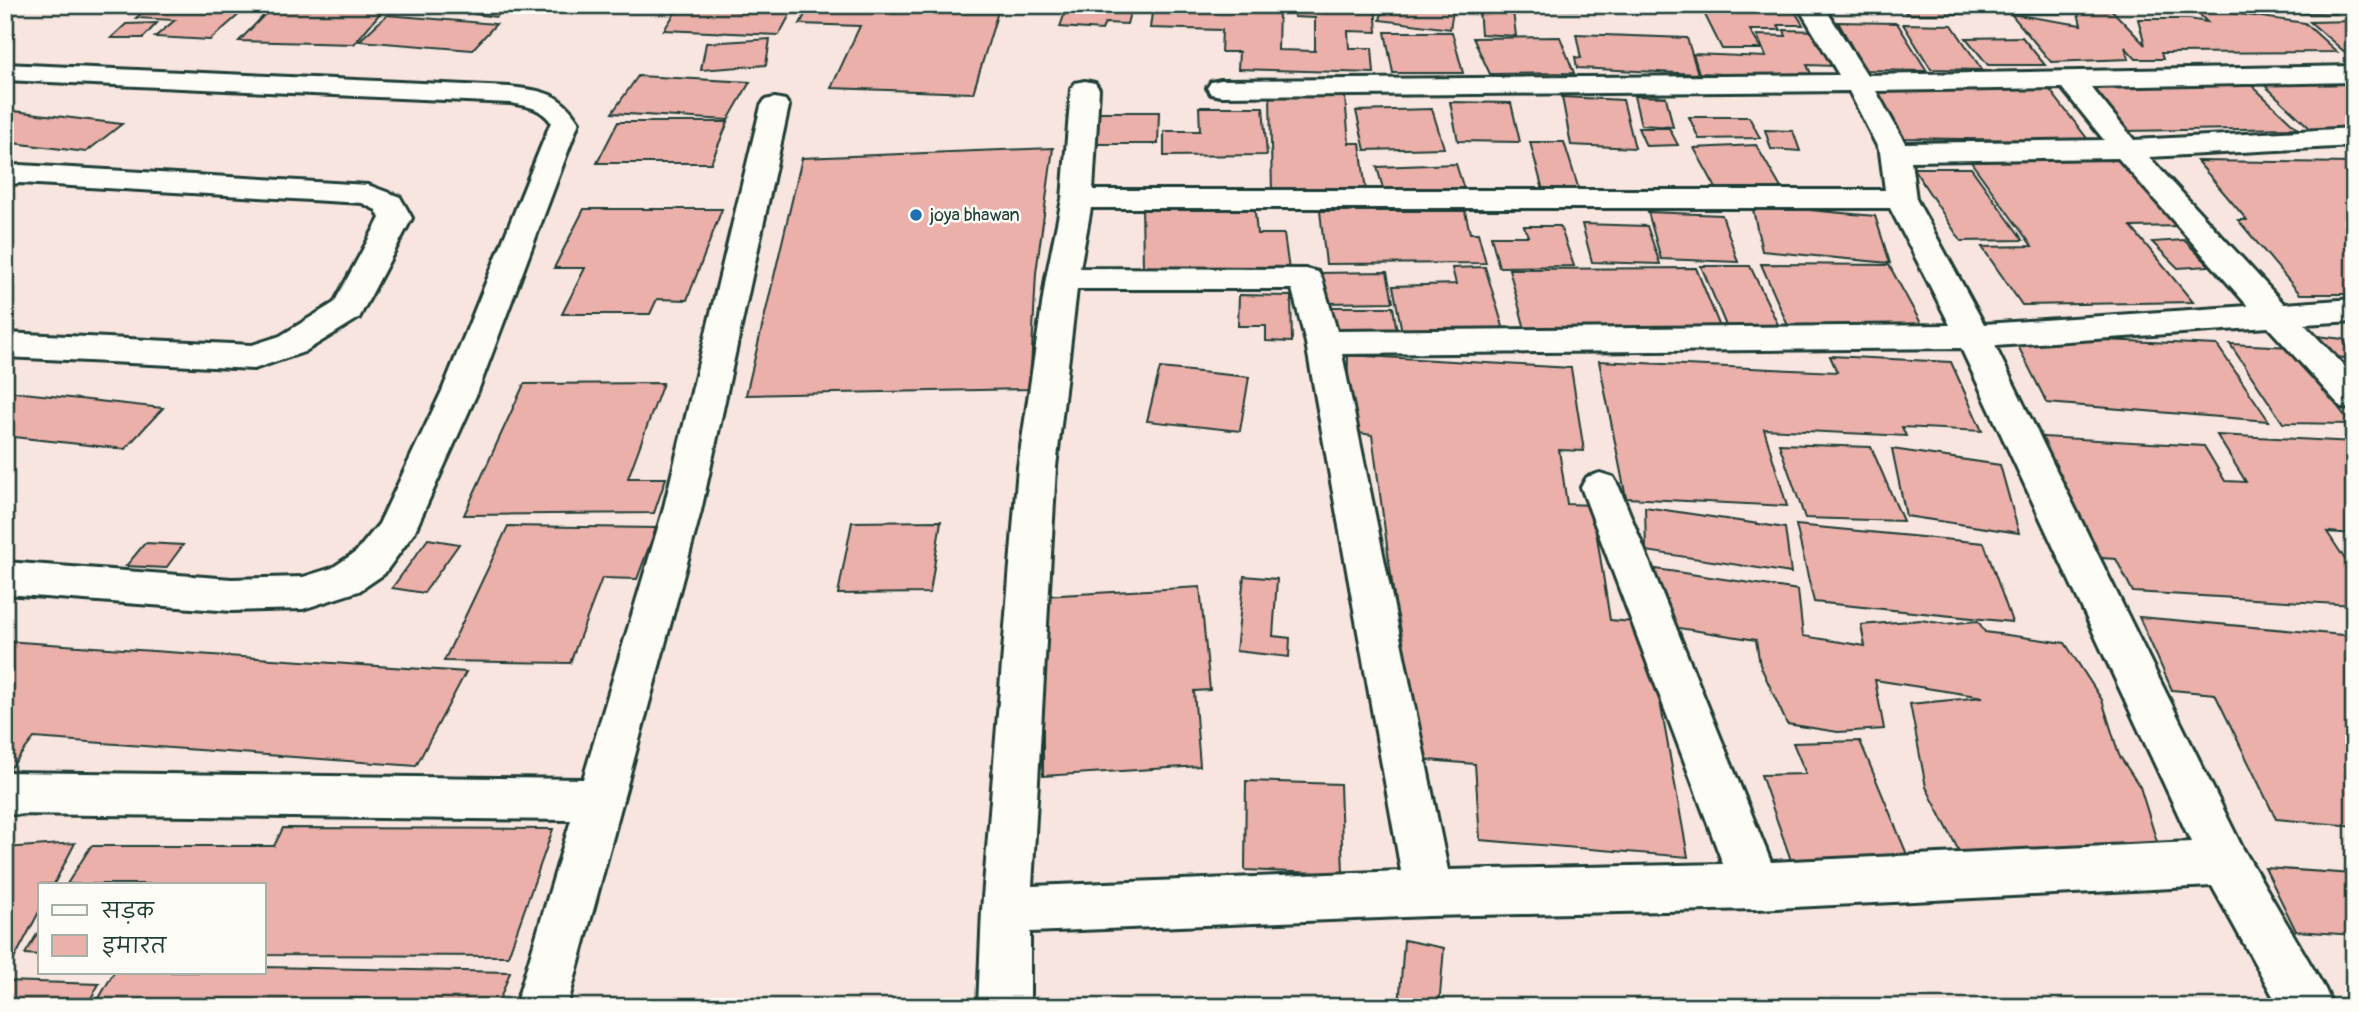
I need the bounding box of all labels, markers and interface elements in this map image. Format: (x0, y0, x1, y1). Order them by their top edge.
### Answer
place label: joya bhawan (929, 204, 1020, 227)
marker: joya bhawan (908, 207, 924, 223)
legend (38, 883, 266, 974)
text: सड़क (101, 898, 155, 925)
text: इमारत (102, 933, 168, 960)

